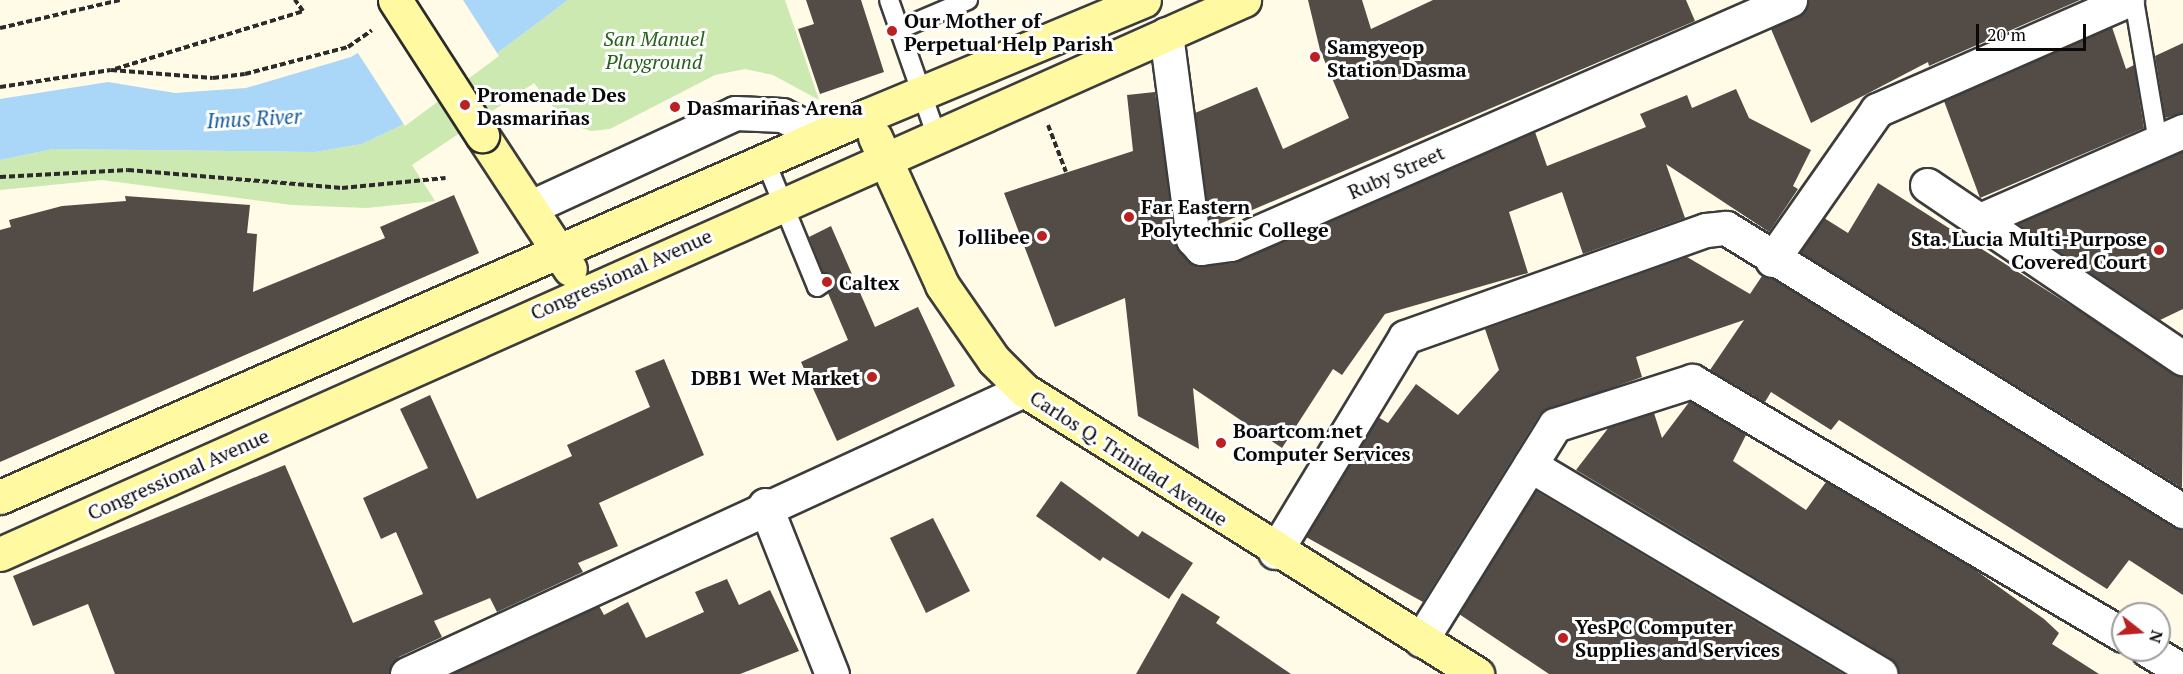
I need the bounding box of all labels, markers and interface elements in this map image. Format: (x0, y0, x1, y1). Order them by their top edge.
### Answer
place label: Our Mother of Perpetual Help Parish (904, 8, 1113, 55)
scale bar (1979, 12, 2088, 50)
text: 20 m (1987, 22, 2026, 46)
marker: Our Mother of Perpetual Help Parish (885, 24, 899, 38)
park label: San Manuel Playground (603, 27, 705, 74)
place label: Samgyeop Station Dasma (1327, 34, 1467, 81)
marker: Samgyeop Station Dasma (1308, 50, 1322, 64)
place label: Promenade Des Dasmariñas (477, 82, 626, 129)
place label: Dasmariñas Arena (687, 95, 863, 119)
marker: Promenade Des Dasmariñas (458, 98, 472, 112)
marker: Dasmariñas Arena (668, 100, 682, 114)
water label: Imus River (206, 103, 302, 133)
street label: Ruby Street (1344, 140, 1448, 204)
place label: Far Eastern Polytechnic College (1141, 194, 1329, 241)
marker: Far Eastern Polytechnic College (1122, 210, 1136, 224)
street label: Congressional Avenue (526, 223, 716, 325)
place label: Jollibee (958, 224, 1030, 248)
place label: Sta. Lucia Multi-Purpose Covered Court (1910, 226, 2147, 273)
marker: Jollibee (1035, 229, 1049, 243)
marker: Sta. Lucia Multi-Purpose Covered Court (2152, 243, 2166, 257)
place label: Caltex (839, 270, 899, 294)
marker: Caltex (820, 275, 834, 289)
place label: DBB1 Wet Market (691, 365, 860, 389)
marker: DBB1 Wet Market (865, 370, 879, 384)
street label: Carlos Q. Trinidad Avenue (1025, 385, 1233, 531)
place label: Boartcom.net Computer Services (1233, 419, 1411, 466)
street label: Congressional Avenue (83, 423, 273, 525)
marker: Boartcom.net Computer Services (1214, 436, 1228, 450)
north arrow (2111, 602, 2171, 662)
place label: YesPC Computer Supplies and Services (1575, 614, 1780, 661)
text: N (2144, 628, 2169, 646)
marker: YesPC Computer Supplies and Services (1556, 631, 1570, 645)

